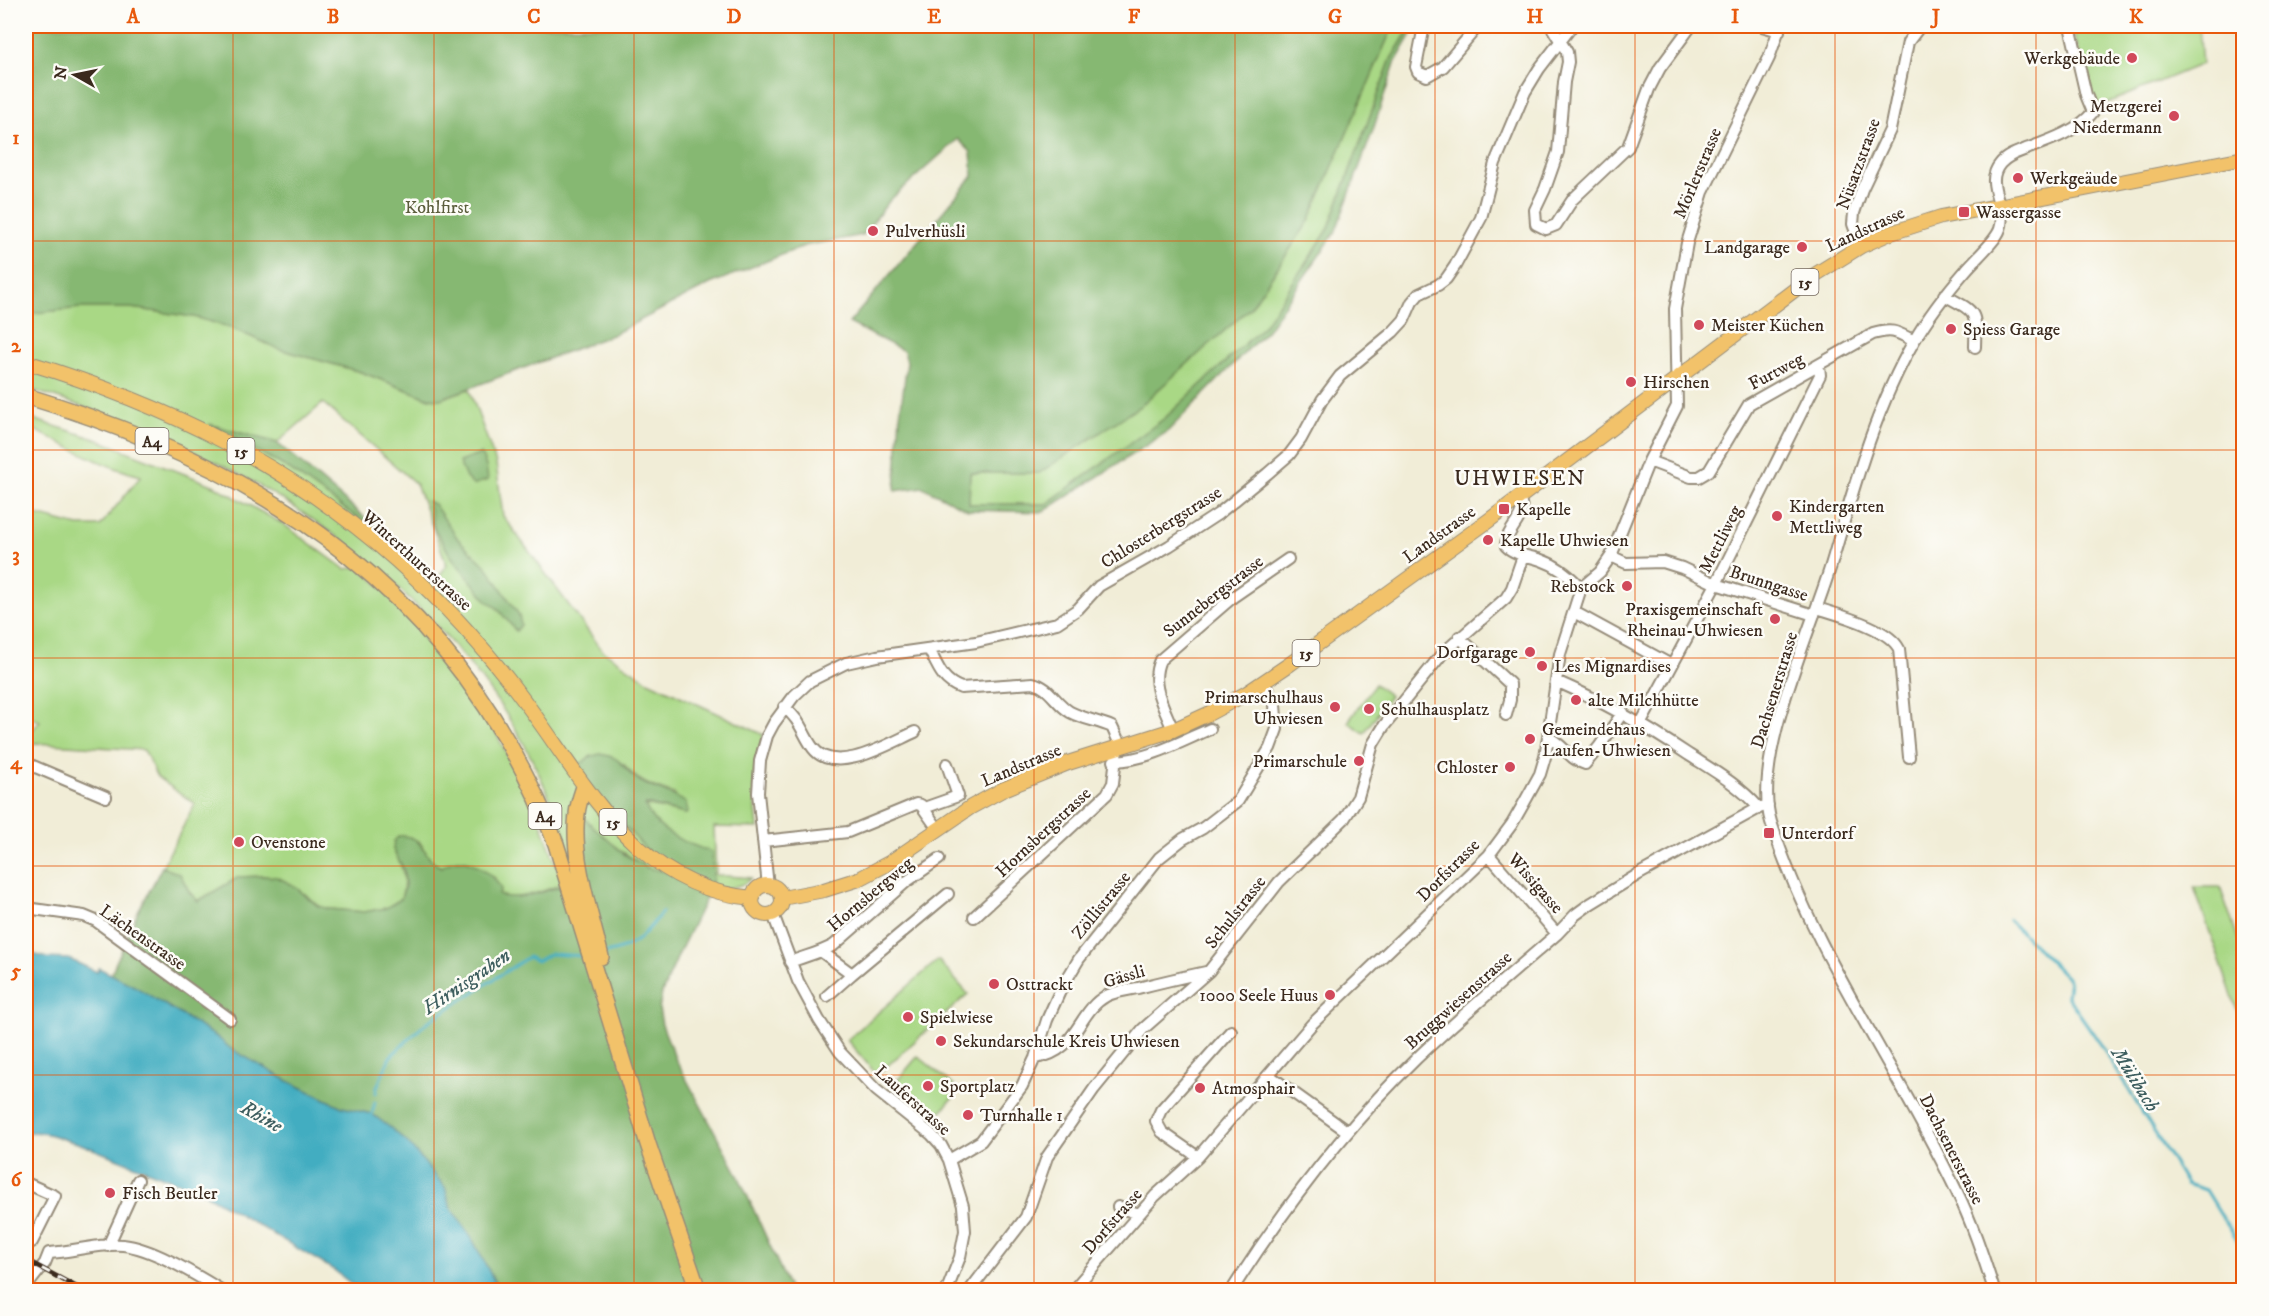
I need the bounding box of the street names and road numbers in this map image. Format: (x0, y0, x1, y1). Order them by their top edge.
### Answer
street label: Nüsatzstrasse (1832, 116, 1886, 213)
street label: Mörlerstrasse (1669, 125, 1727, 222)
street label: Landstrasse (1822, 202, 1908, 258)
road number: 15 (1792, 269, 1818, 295)
street label: Furtweg (1745, 348, 1808, 396)
road number: A4 (136, 428, 168, 454)
road number: 15 (228, 438, 254, 464)
street label: Chlosterbergstrasse (1097, 482, 1226, 574)
street label: Landstrasse (1399, 501, 1480, 569)
street label: Mettliweg (1695, 502, 1747, 577)
street label: Winterthurerstrasse (356, 505, 476, 616)
street label: Sunnebergstrasse (1159, 551, 1268, 643)
street label: Brunngasse (1727, 561, 1811, 607)
street label: Dachsenerstrasse (1747, 629, 1803, 751)
road number: 15 (1292, 640, 1320, 666)
street label: Landstrasse (978, 739, 1065, 793)
street label: Hornsbergstrasse (991, 783, 1096, 883)
road number: A4 (528, 803, 562, 829)
road number: 15 (600, 809, 626, 835)
street label: Dorfstrasse (1413, 835, 1485, 907)
street label: Wissigasse (1502, 848, 1568, 919)
street label: Hornsbergweg (823, 852, 918, 937)
street label: Zöllistrasse (1068, 867, 1136, 944)
street label: Schulstrasse (1201, 872, 1271, 953)
street label: Lächenstrasse (95, 900, 190, 976)
street label: Bruggwiesenstrasse (1401, 947, 1517, 1055)
street label: Gässli (1101, 960, 1148, 994)
street label: Lauferstrasse (870, 1061, 955, 1141)
street label: Dachsenerstrasse (1914, 1091, 1988, 1208)
street label: Dorfstrasse (1078, 1184, 1147, 1259)

